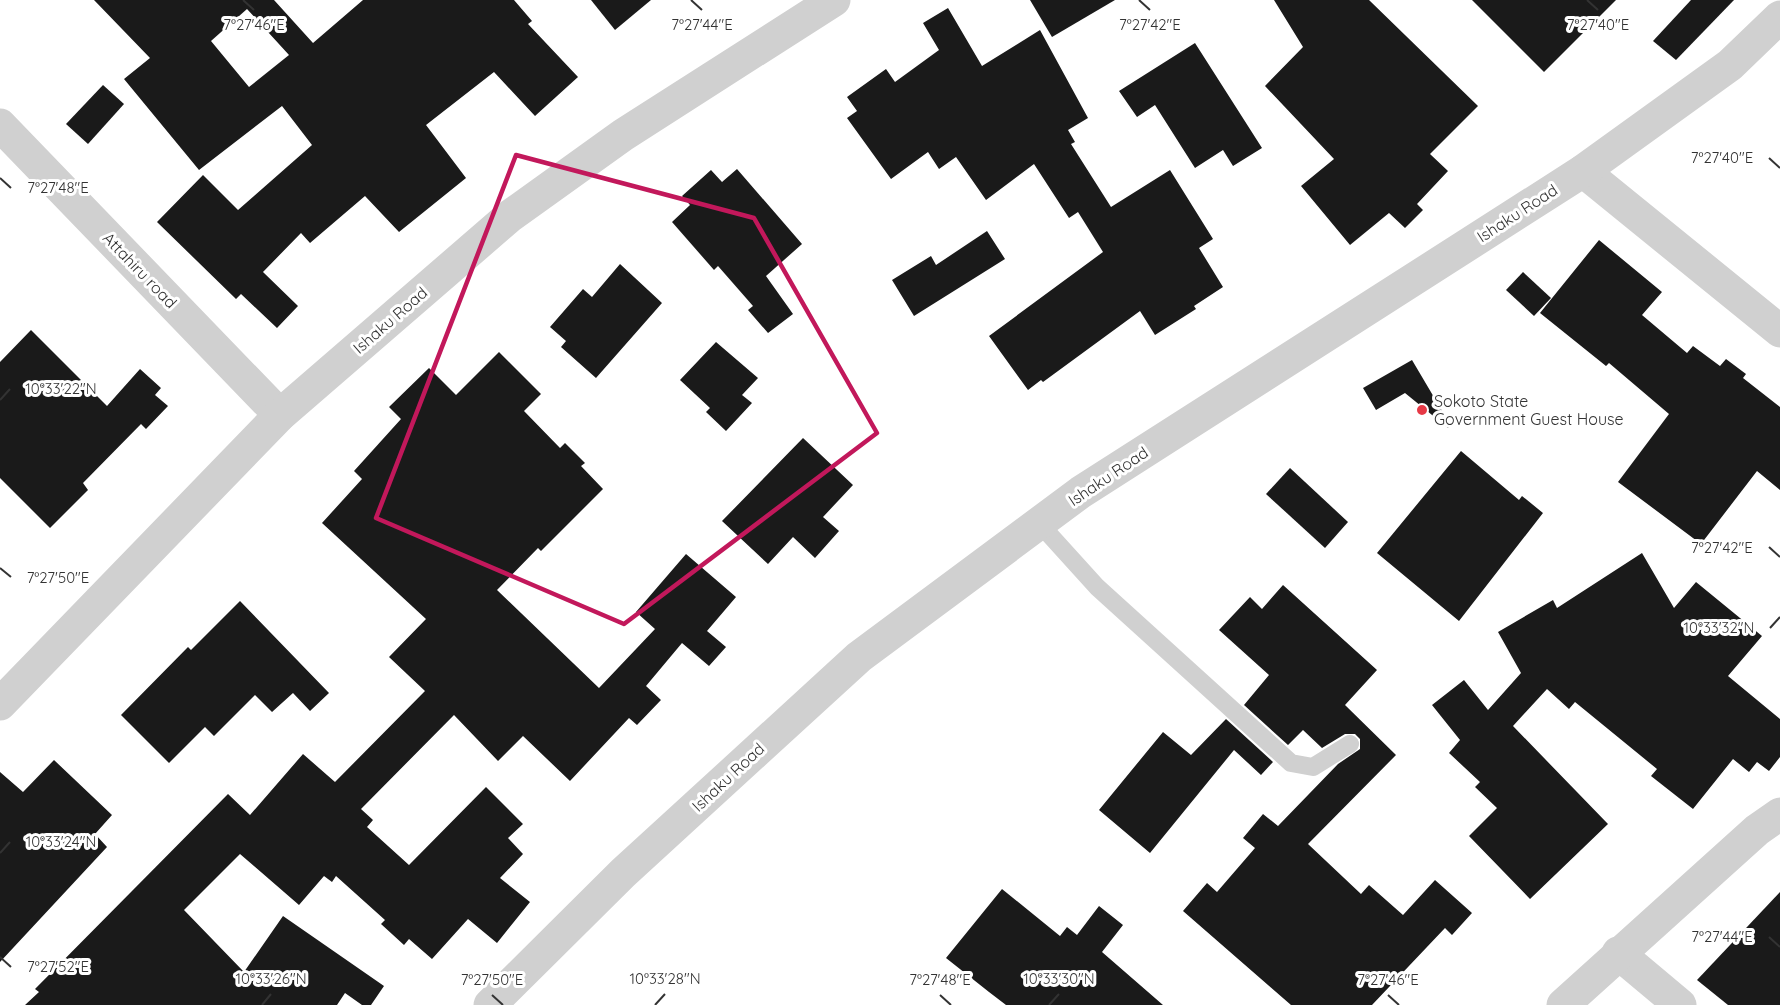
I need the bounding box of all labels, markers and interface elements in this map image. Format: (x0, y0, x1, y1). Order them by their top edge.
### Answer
text: 7°27'46"E (223, 15, 285, 34)
text: 7°27'44"E (671, 15, 733, 34)
text: 7°27'42"E (1119, 15, 1181, 34)
text: 7°27'40"E (1567, 15, 1629, 34)
text: 7°27'40"E (1691, 148, 1753, 167)
text: 7°27'48"E (27, 178, 89, 197)
street label: Ishaku Road (1473, 180, 1561, 246)
street label: Attahiru road (99, 228, 181, 312)
street label: Ishaku Road (349, 282, 431, 358)
text: 10°33'22"N (25, 379, 97, 398)
place label: Sokoto State Government Guest House (1434, 391, 1624, 429)
marker: Sokoto State Government Guest House (1415, 403, 1429, 417)
street label: Ishaku Road (1064, 442, 1152, 510)
text: 7°27'42"E (1691, 538, 1753, 557)
text: 7°27'50"E (27, 568, 89, 587)
text: 10°33'32"N (1684, 618, 1754, 637)
street label: Ishaku Road (688, 738, 768, 816)
text: 10°33'24"N (26, 832, 96, 851)
text: 7°27'44"E (1691, 927, 1753, 946)
text: 7°27'52"E (27, 957, 89, 976)
text: 10°33'26"N (235, 969, 307, 988)
text: 10°33'28"N (629, 969, 701, 988)
text: 10°33'30"N (1023, 969, 1095, 988)
text: 7°27'50"E (461, 970, 523, 989)
text: 7°27'48"E (909, 970, 971, 989)
text: 7°27'46"E (1357, 970, 1419, 989)

